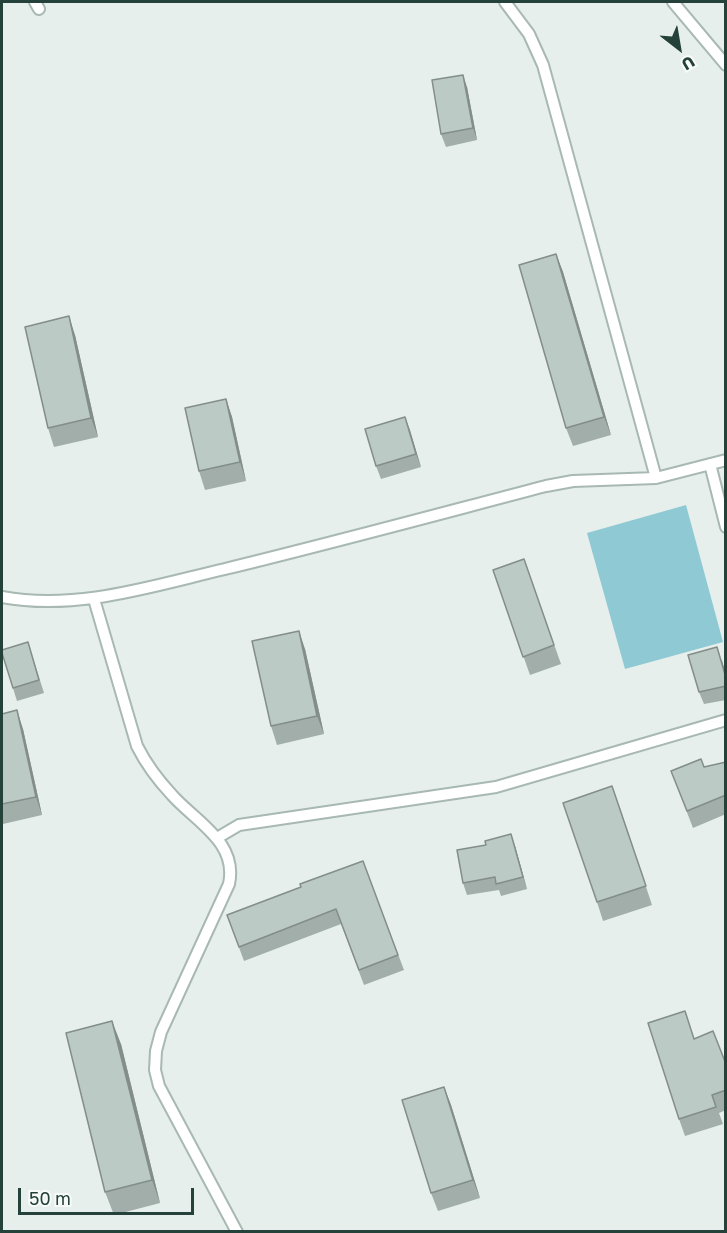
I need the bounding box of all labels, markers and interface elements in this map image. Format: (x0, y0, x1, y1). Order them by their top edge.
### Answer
north arrow (649, 18, 709, 78)
text: U (678, 52, 698, 75)
scale bar (21, 1176, 196, 1214)
text: 50 m (29, 1187, 71, 1209)

